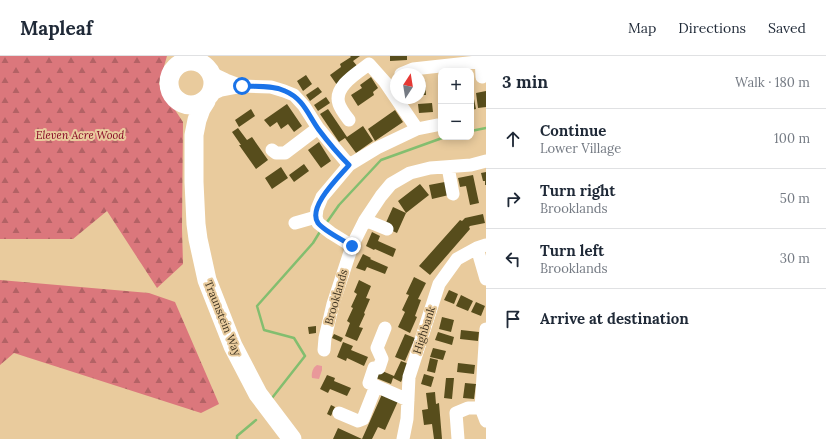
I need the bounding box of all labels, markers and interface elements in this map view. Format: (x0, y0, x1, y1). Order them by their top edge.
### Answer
text: Mapleaf (20, 16, 93, 40)
text: Map (628, 19, 656, 37)
text: Directions (678, 19, 746, 37)
text: Saved (768, 19, 806, 37)
north arrow (390, 68, 426, 104)
map controls (438, 68, 474, 140)
button: + (438, 68, 474, 104)
text: 3 min (502, 71, 548, 93)
text: Walk · 180 m (735, 74, 810, 91)
route start (233, 77, 251, 95)
button: − (438, 104, 474, 140)
text: Continue (540, 121, 606, 140)
park label: Eleven Acre Wood (36, 128, 125, 142)
icon: ahead (502, 128, 524, 150)
text: 100 m (774, 130, 810, 147)
text: Lower Village (540, 140, 621, 157)
text: Turn right (540, 181, 616, 200)
icon: right (502, 188, 524, 210)
text: 50 m (780, 190, 810, 207)
text: Brooklands (540, 200, 608, 217)
route end (343, 237, 361, 255)
text: Turn left (540, 241, 604, 260)
icon: left (502, 248, 524, 270)
text: 30 m (780, 250, 810, 267)
text: Brooklands (540, 260, 608, 277)
street label: Brooklands (321, 268, 351, 326)
street label: Traunstein Way (201, 278, 245, 358)
street label: Highbank (410, 304, 438, 356)
icon: arrive (502, 308, 524, 330)
text: Arrive at destination (540, 309, 689, 328)

